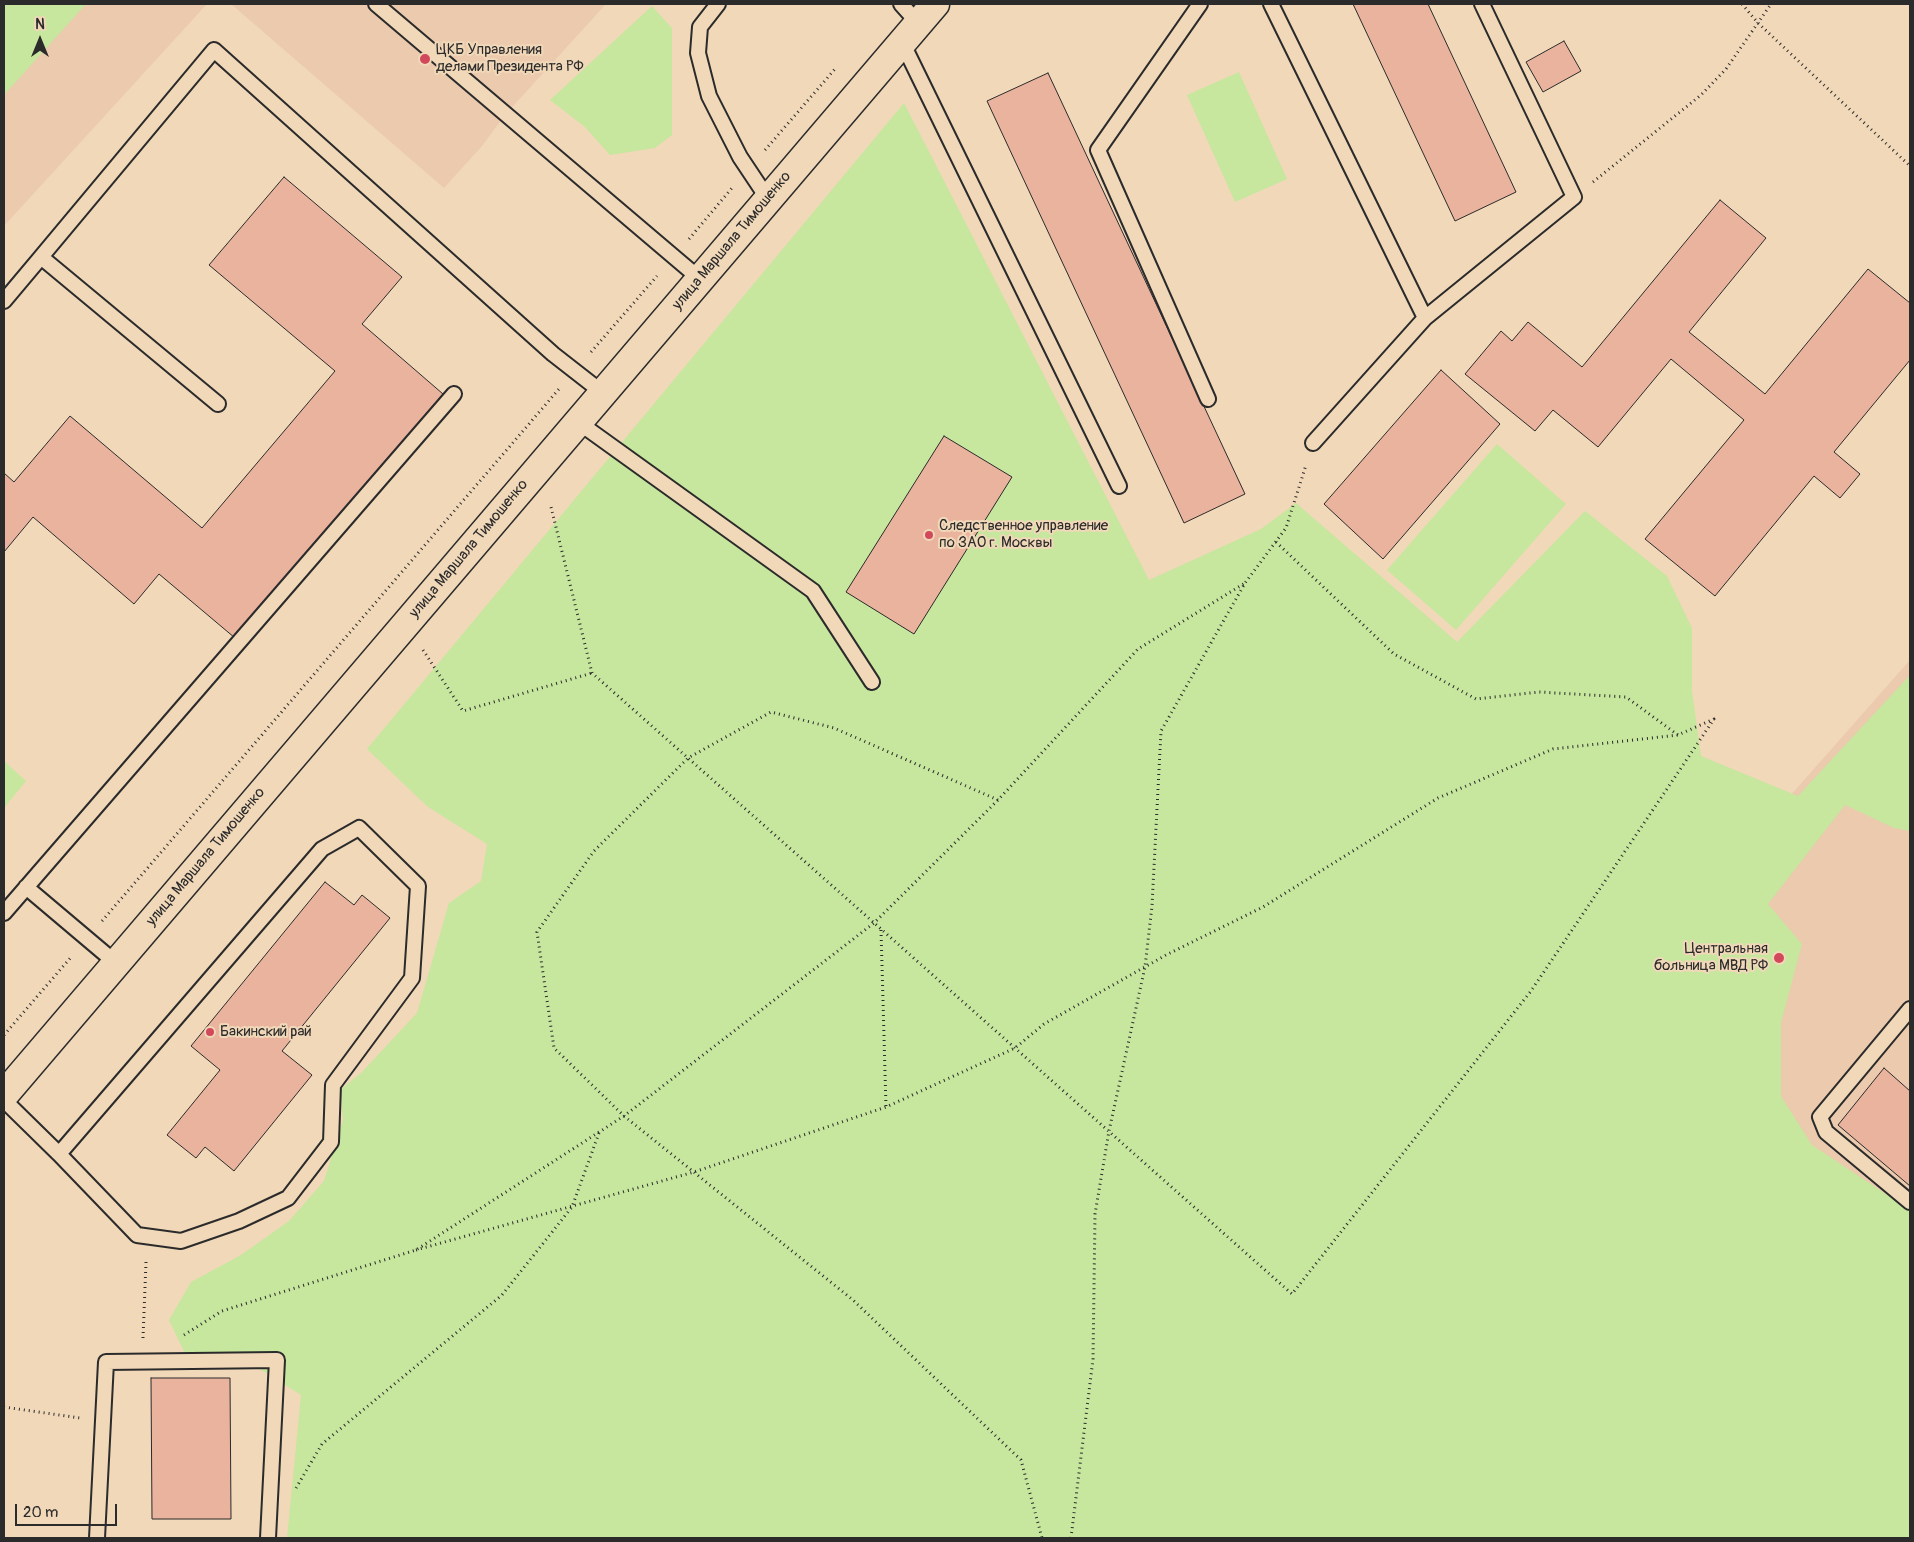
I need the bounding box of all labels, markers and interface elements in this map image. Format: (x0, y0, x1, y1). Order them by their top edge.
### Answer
north arrow (15, 15, 65, 65)
text: N (35, 16, 45, 33)
place label: ЦКБ Управления делами Президента РФ (436, 41, 584, 76)
marker: ЦКБ Управления делами Президента РФ (418, 52, 432, 66)
street label: улица Маршала Тимошенко (669, 168, 795, 314)
street label: улица Маршала Тимошенко (406, 476, 532, 622)
place label: Следственное управление по ЗАО г. Москвы (939, 517, 1108, 552)
marker: Следственное управление по ЗАО г. Москвы (923, 529, 935, 541)
street label: улица Маршала Тимошенко (143, 784, 269, 930)
place label: Центральная больница МВД РФ (1654, 940, 1768, 975)
marker: Центральная больница МВД РФ (1772, 951, 1786, 965)
place label: Бакинский рай (220, 1023, 312, 1041)
marker: Бакинский рай (204, 1026, 216, 1038)
scale bar (18, 1494, 120, 1526)
text: 20 m (23, 1503, 58, 1522)

